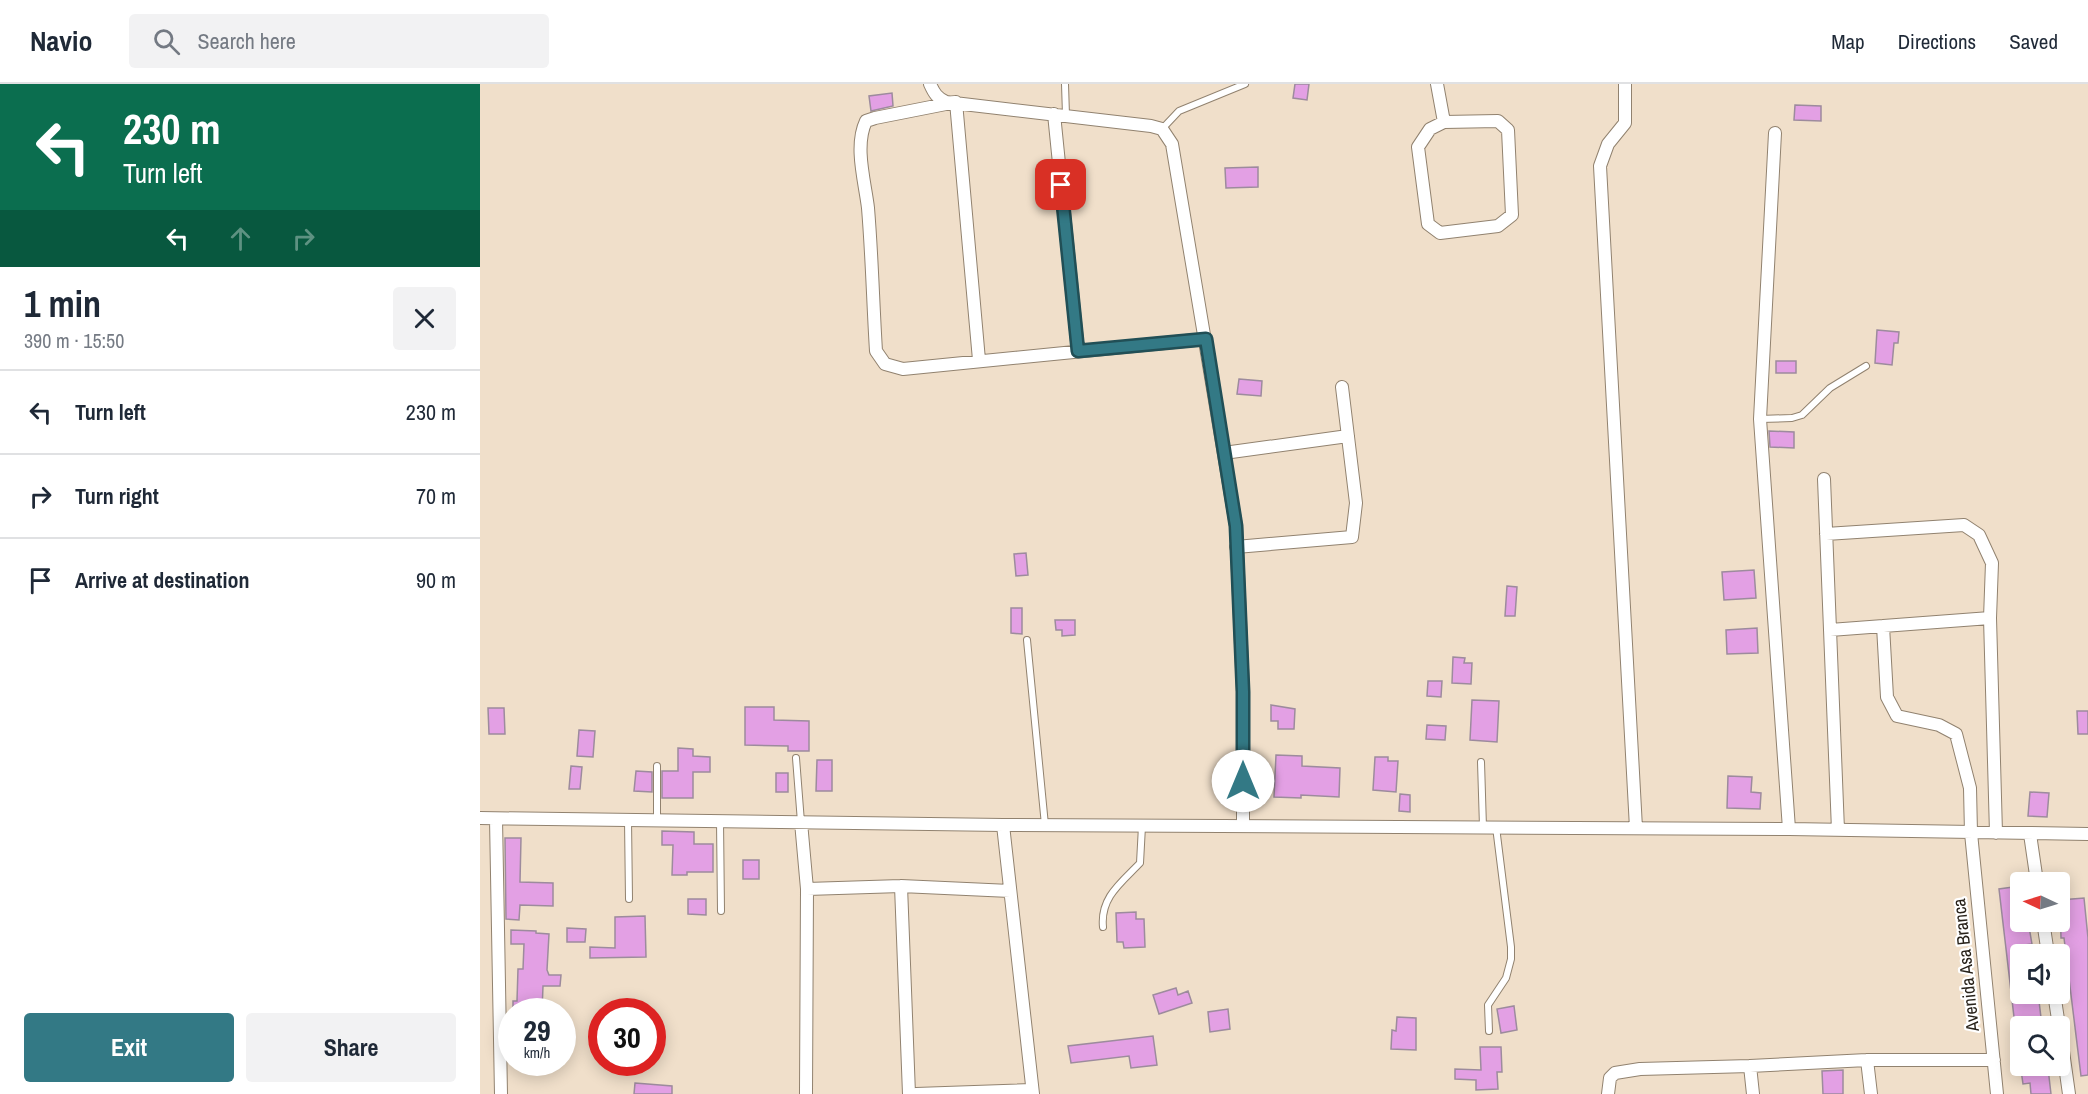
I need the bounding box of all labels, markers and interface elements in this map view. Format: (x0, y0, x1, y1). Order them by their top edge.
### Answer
search box (129, 14, 549, 68)
text: Navio (30, 22, 93, 60)
icon: search (150, 25, 183, 58)
text: Search here (198, 26, 296, 56)
text: Map (1831, 27, 1865, 56)
text: Directions (1898, 27, 1976, 56)
text: Saved (2009, 27, 2058, 56)
text: 230 m (123, 101, 221, 157)
icon: left (24, 108, 102, 186)
text: Turn left (123, 155, 202, 191)
pin (1035, 159, 1086, 210)
icon: arrive (1044, 168, 1077, 201)
icon: left (161, 222, 194, 255)
icon: ahead (224, 222, 257, 255)
icon: right (287, 222, 320, 255)
text: 1 min (24, 280, 101, 328)
button: close (393, 287, 456, 350)
text: 390 m · 15:50 (24, 327, 124, 354)
icon: left (24, 396, 57, 429)
text: Turn left (75, 397, 146, 427)
text: 230 m (406, 397, 456, 427)
icon: right (24, 480, 57, 513)
text: Turn right (75, 481, 159, 511)
text: 70 m (416, 481, 456, 511)
icon: arrive (24, 564, 57, 597)
text: Arrive at destination (75, 565, 249, 595)
text: 90 m (416, 565, 456, 595)
position arrow (1211, 749, 1275, 813)
north arrow (2010, 872, 2070, 932)
map controls (2010, 872, 2070, 1076)
street label: Avenida Asa Branca (1946, 897, 1985, 1034)
button: sound (2010, 944, 2070, 1004)
speed limit sign: 30 (588, 998, 666, 1076)
text: 29 (523, 1010, 551, 1050)
button: Exit (24, 1013, 234, 1082)
button: Share (246, 1013, 456, 1082)
button: search (2010, 1016, 2070, 1076)
text: km/h (524, 1042, 550, 1063)

